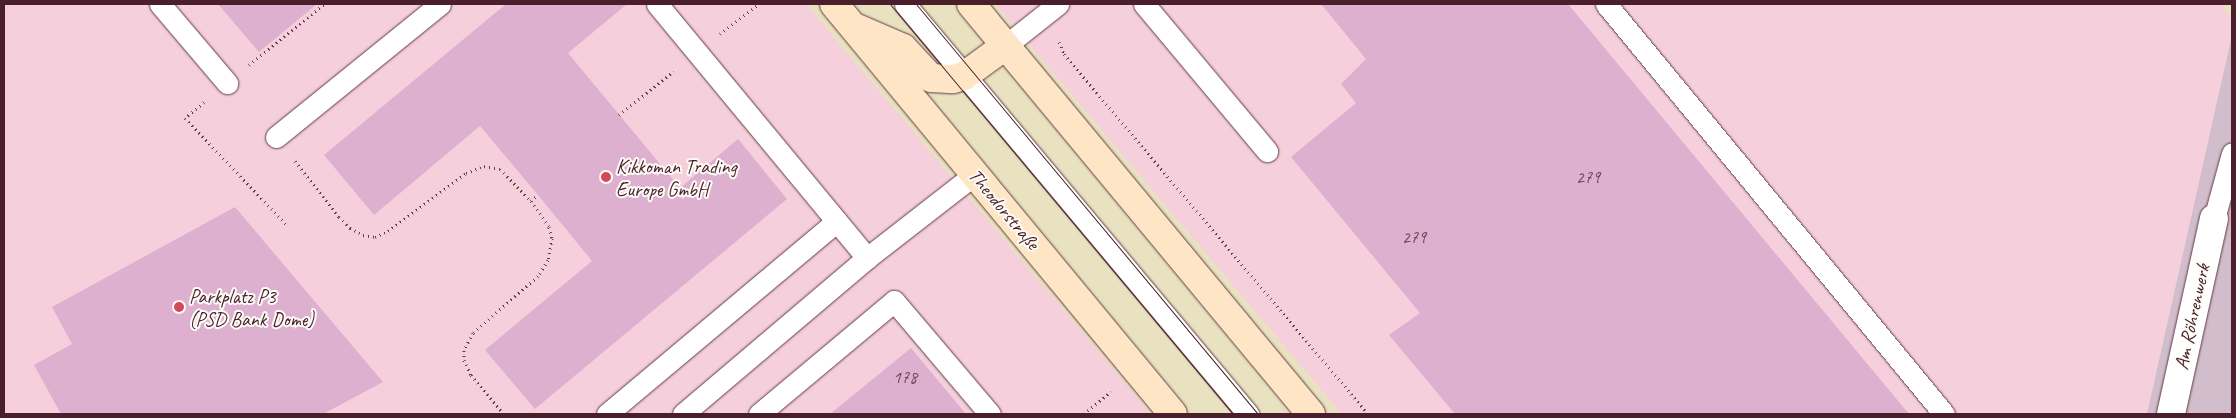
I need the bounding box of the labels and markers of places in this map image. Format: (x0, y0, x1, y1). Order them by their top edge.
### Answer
place label: Kikkoman Trading Europe GmbH (616, 154, 736, 201)
marker: Kikkoman Trading Europe GmbH (600, 171, 612, 183)
place label: Parkplatz P3 (PSD Bank Dome) (189, 284, 314, 331)
marker: Parkplatz P3 (PSD Bank Dome) (173, 301, 185, 313)

